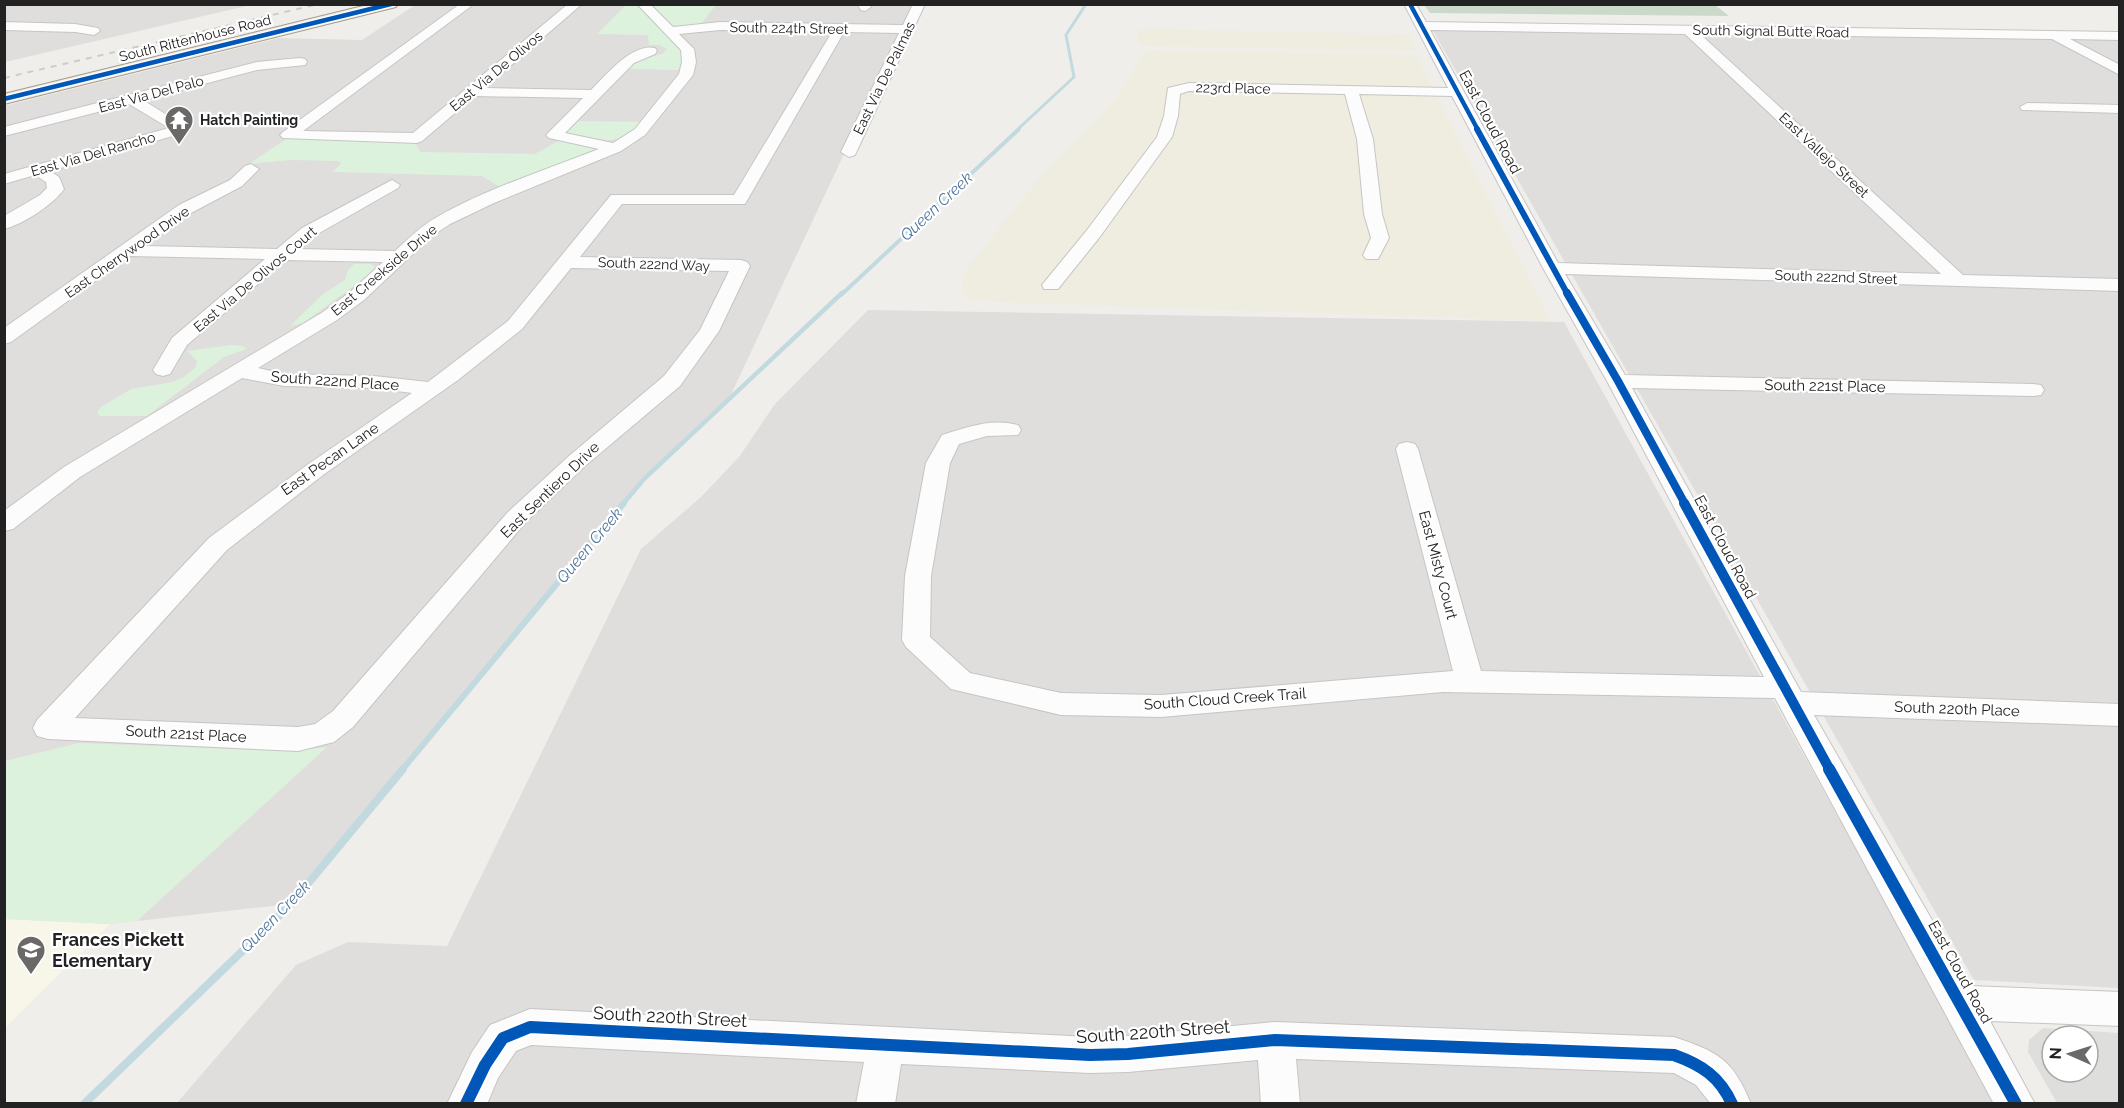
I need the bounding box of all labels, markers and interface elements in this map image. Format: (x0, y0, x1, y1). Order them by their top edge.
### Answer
street label: South Rittenhouse Road (117, 11, 273, 65)
street label: South 224th Street (729, 19, 849, 37)
street label: East Via De Palmas (850, 19, 918, 137)
street label: South Signal Butte Road (1692, 22, 1850, 40)
street label: East Via De Olivos (446, 27, 546, 114)
street label: East Cloud Road (1455, 67, 1525, 177)
street label: East Via Del Palo (97, 72, 205, 116)
street label: 223rd Place (1195, 79, 1271, 97)
temple icon: Hatch Painting (163, 104, 195, 146)
street label: East Vallejo Street (1776, 109, 1872, 201)
place label: Hatch Painting (200, 112, 298, 128)
street label: East Via Del Rancho (29, 129, 157, 179)
water label: Queen Creek (896, 168, 977, 245)
street label: East Cherrywood Drive (62, 203, 192, 301)
street label: East Creekside Drive (328, 221, 440, 319)
street label: East Via De Olivos Court (190, 223, 320, 335)
street label: South 222nd Way (598, 254, 711, 274)
street label: South 222nd Street (1774, 267, 1898, 287)
street label: South 222nd Place (270, 368, 400, 394)
street label: South 221st Place (1764, 376, 1886, 396)
street label: East Pecan Lane (278, 419, 382, 499)
street label: East Sentiero Drive (497, 438, 603, 542)
street label: East Cloud Road (1690, 492, 1760, 602)
water label: Queen Creek (552, 504, 627, 587)
street label: East Misty Court (1415, 509, 1461, 621)
street label: South Cloud Creek Trail (1143, 684, 1308, 714)
street label: South 220th Place (1894, 698, 2020, 720)
street label: South 221st Place (125, 722, 247, 746)
water label: Queen Creek (237, 876, 314, 956)
street label: East Cloud Road (1924, 917, 1996, 1027)
place label: Frances Pickett Elementary (52, 929, 184, 971)
school or university icon: Frances Pickett Elementary (15, 934, 47, 976)
street label: South 220th Street (592, 1002, 748, 1031)
street label: South 220th Street (1075, 1016, 1231, 1047)
north arrow (2040, 1024, 2100, 1084)
text: N (2046, 1047, 2065, 1060)

